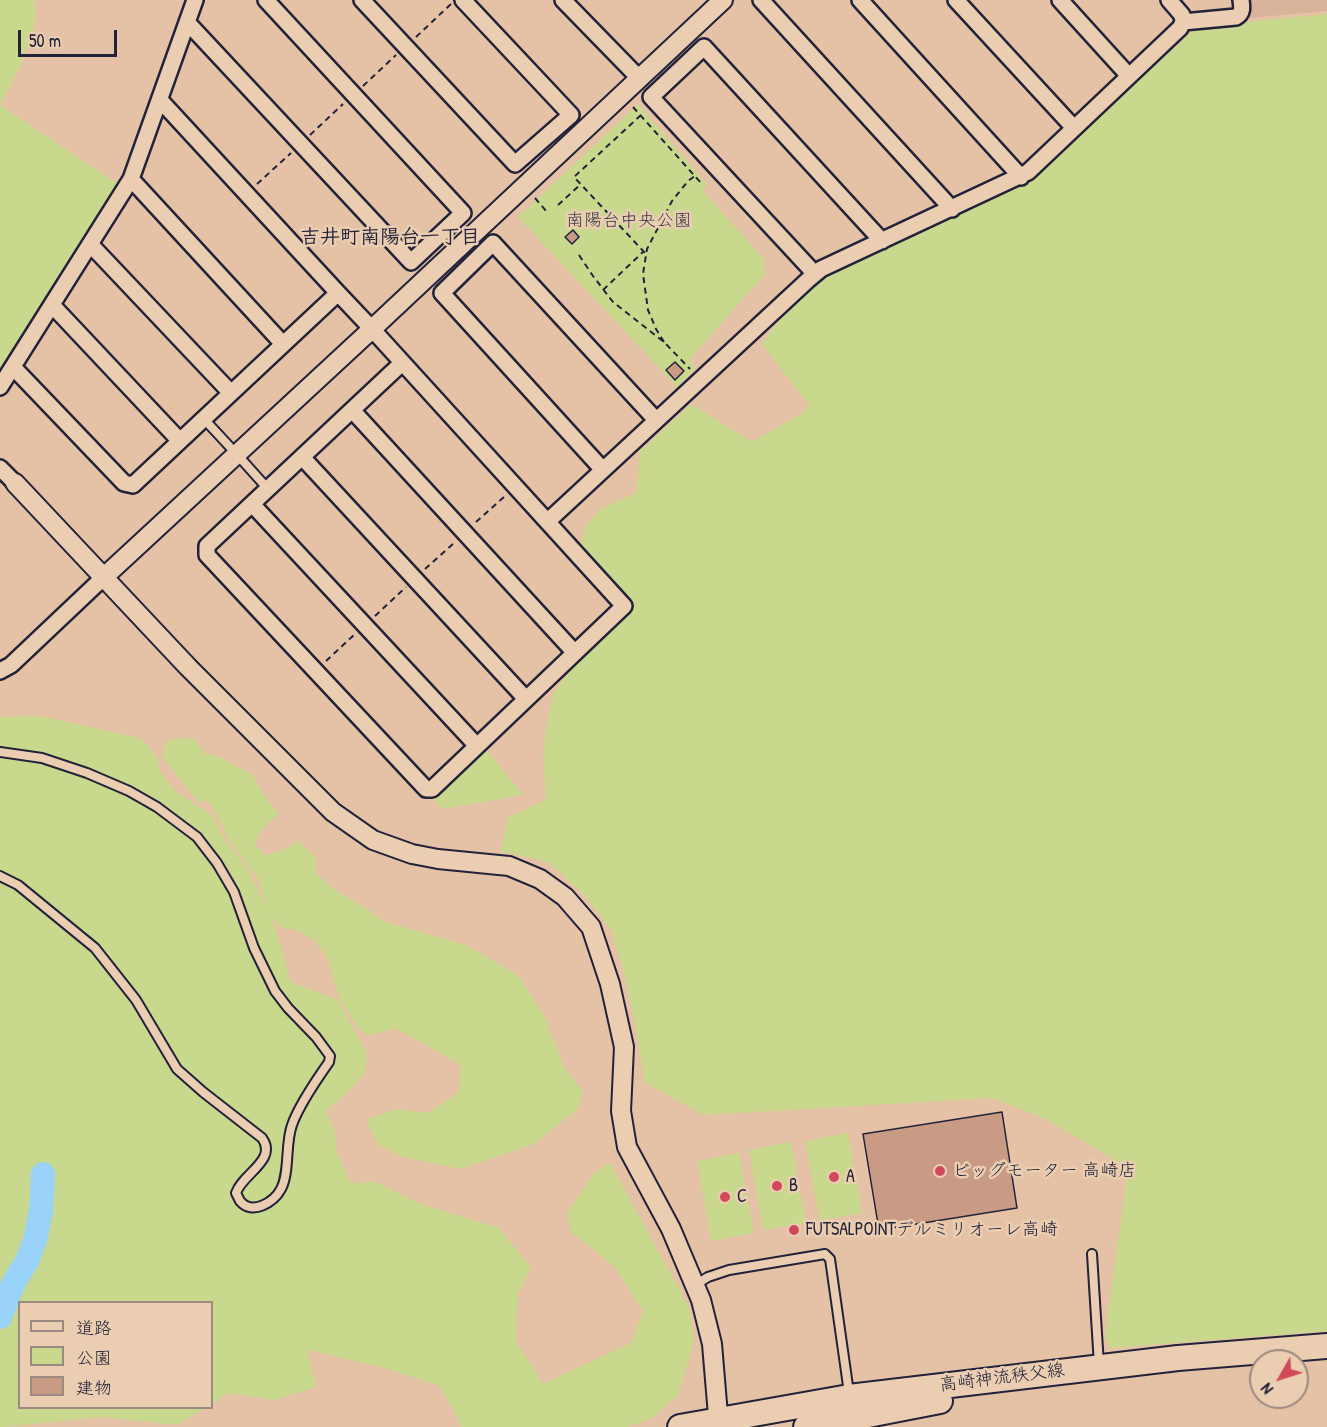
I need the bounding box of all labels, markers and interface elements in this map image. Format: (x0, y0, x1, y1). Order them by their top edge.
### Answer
scale bar (21, 18, 120, 56)
text: 50 m (29, 28, 61, 53)
park label: 南陽台中央公園 (566, 210, 692, 232)
district label: 吉井町南陽台一丁目 (300, 226, 480, 250)
place label: ビッグモーター 高崎店 (952, 1160, 1136, 1182)
marker: ビッグモーター 高崎店 (933, 1164, 947, 1178)
place label: A (846, 1166, 855, 1188)
marker: A (827, 1170, 841, 1184)
place label: B (789, 1175, 798, 1197)
marker: B (770, 1179, 784, 1193)
place label: C (737, 1186, 747, 1208)
marker: C (718, 1190, 732, 1204)
place label: FUTSALPOINTデルミリオーレ高崎 (806, 1219, 1058, 1241)
marker: FUTSALPOINTデルミリオーレ高崎 (787, 1223, 801, 1237)
legend (18, 1301, 213, 1409)
text: 道路 (76, 1315, 112, 1340)
text: 公園 (76, 1345, 112, 1370)
north arrow (1249, 1349, 1309, 1409)
street label: 高崎神流秩父線 (938, 1360, 1066, 1396)
text: 建物 (76, 1375, 112, 1400)
text: N (1255, 1379, 1278, 1399)

